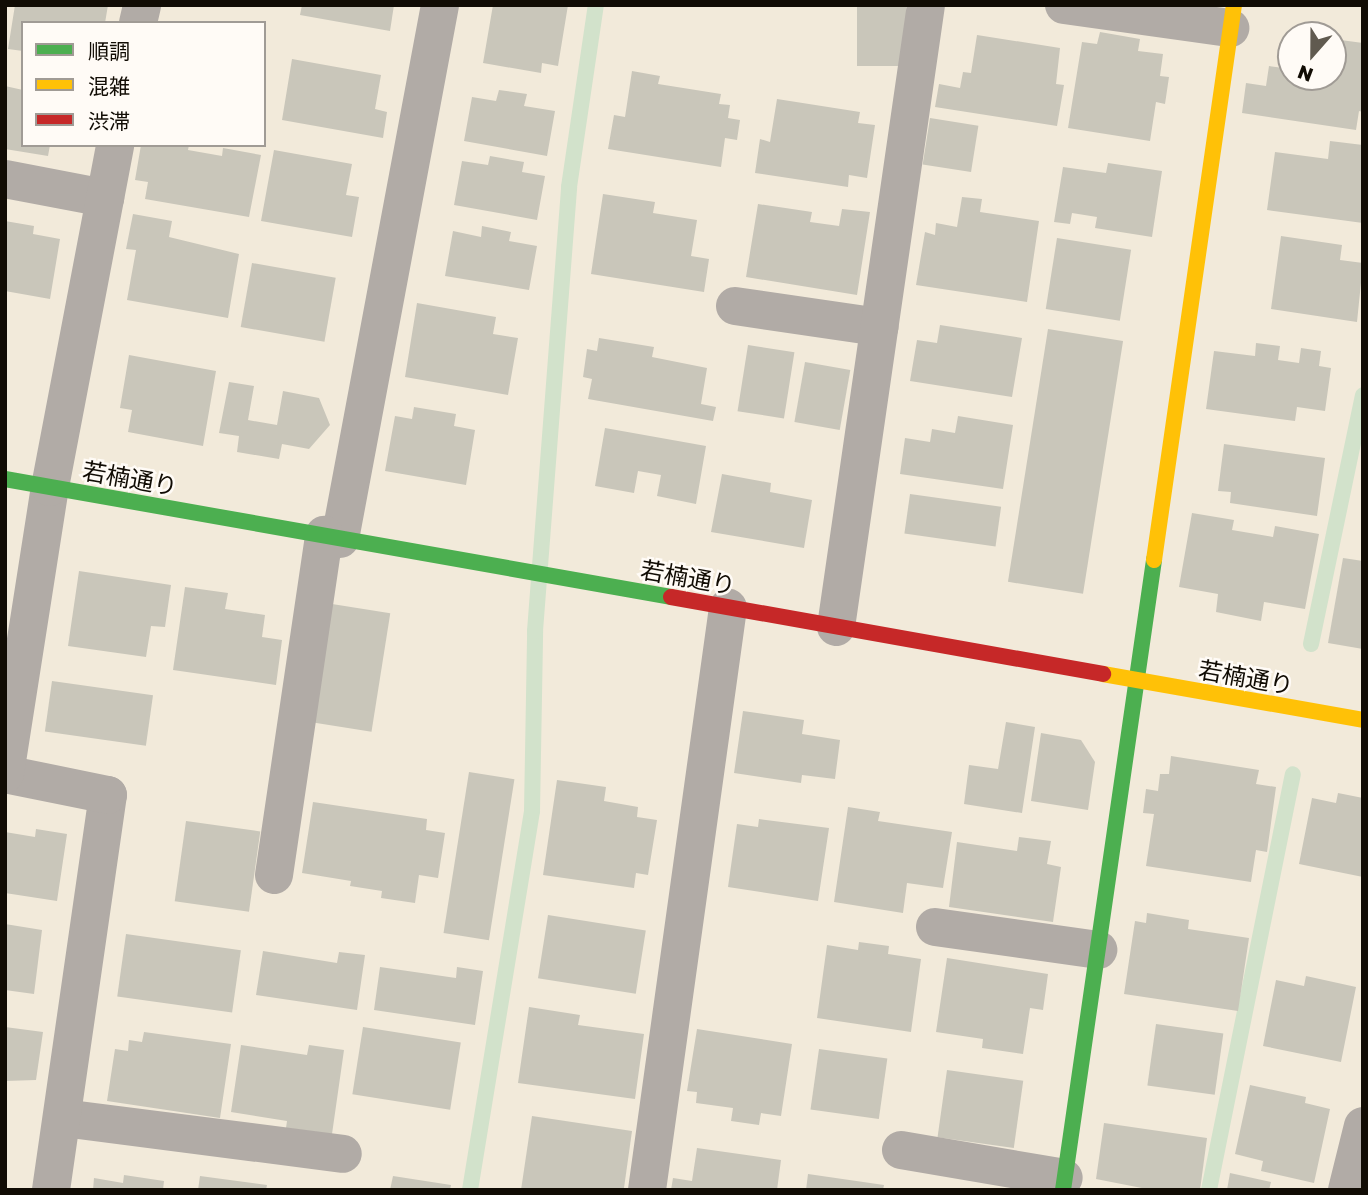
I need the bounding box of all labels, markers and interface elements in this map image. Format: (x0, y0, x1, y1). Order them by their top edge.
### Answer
legend (21, 21, 266, 147)
north arrow (1277, 21, 1347, 91)
text: 順調 (88, 38, 130, 64)
text: N (1294, 61, 1316, 88)
text: 混雑 (88, 73, 130, 99)
text: 渋滞 (88, 108, 130, 134)
street label: 若楠通り (80, 455, 180, 501)
street label: 若楠通り (638, 554, 738, 600)
street label: 若楠通り (1196, 654, 1296, 700)

